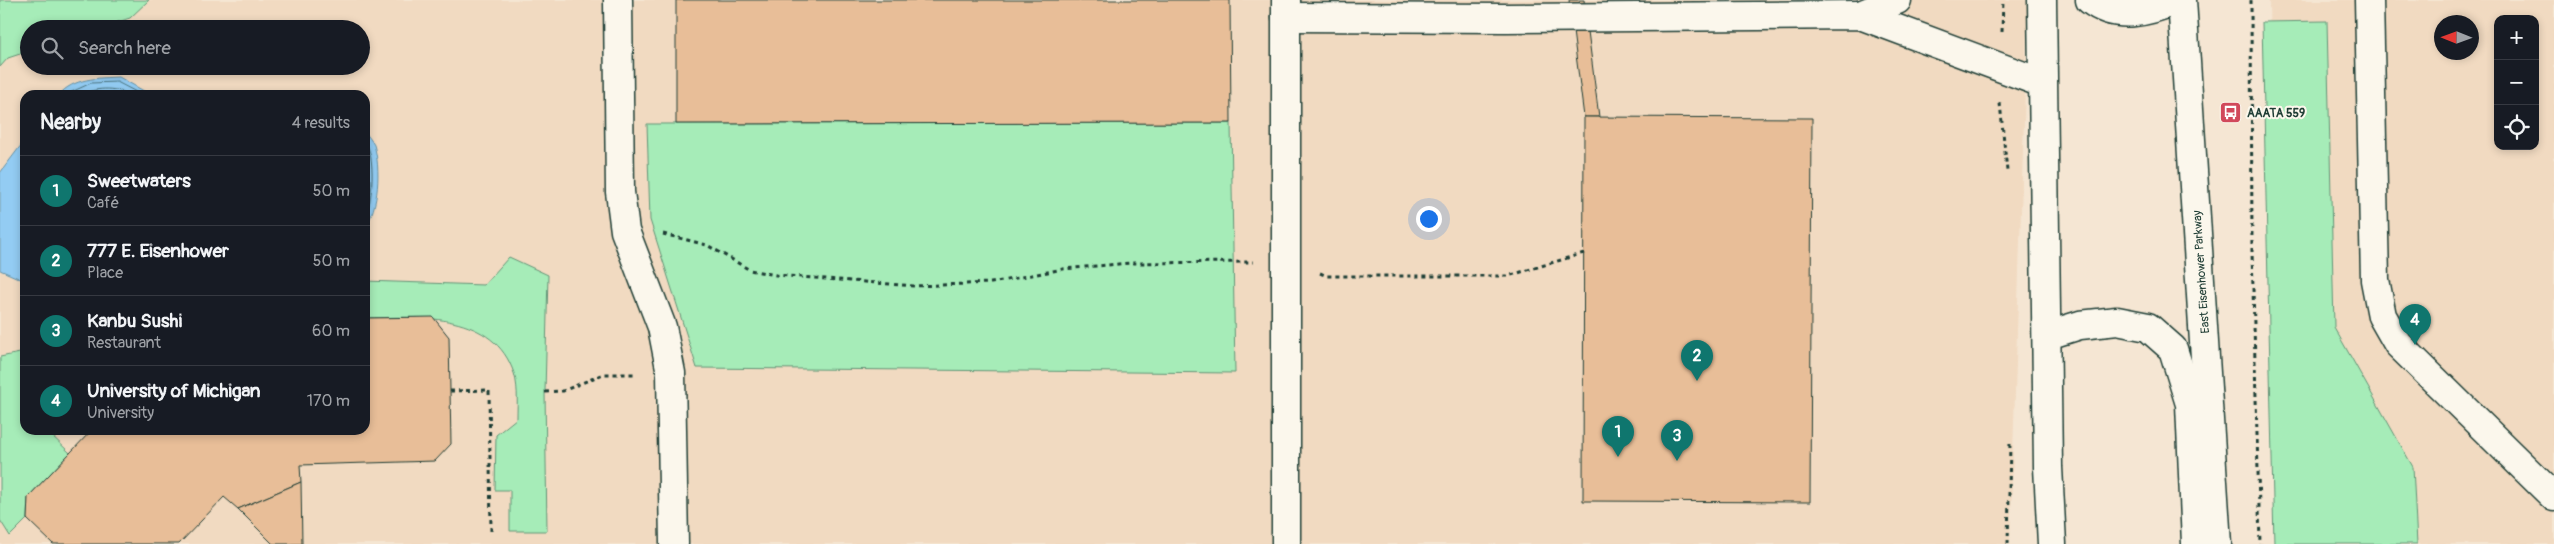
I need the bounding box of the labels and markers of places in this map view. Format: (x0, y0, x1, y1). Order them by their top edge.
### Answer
bus stop icon: AAATA 559 (2219, 101, 2243, 125)
place label: AAATA 559 (2247, 106, 2305, 121)
pin: 4 (2399, 304, 2431, 345)
pin: 2 (1681, 340, 1713, 381)
pin: 1 (1602, 416, 1634, 457)
pin: 3 (1661, 420, 1693, 461)

